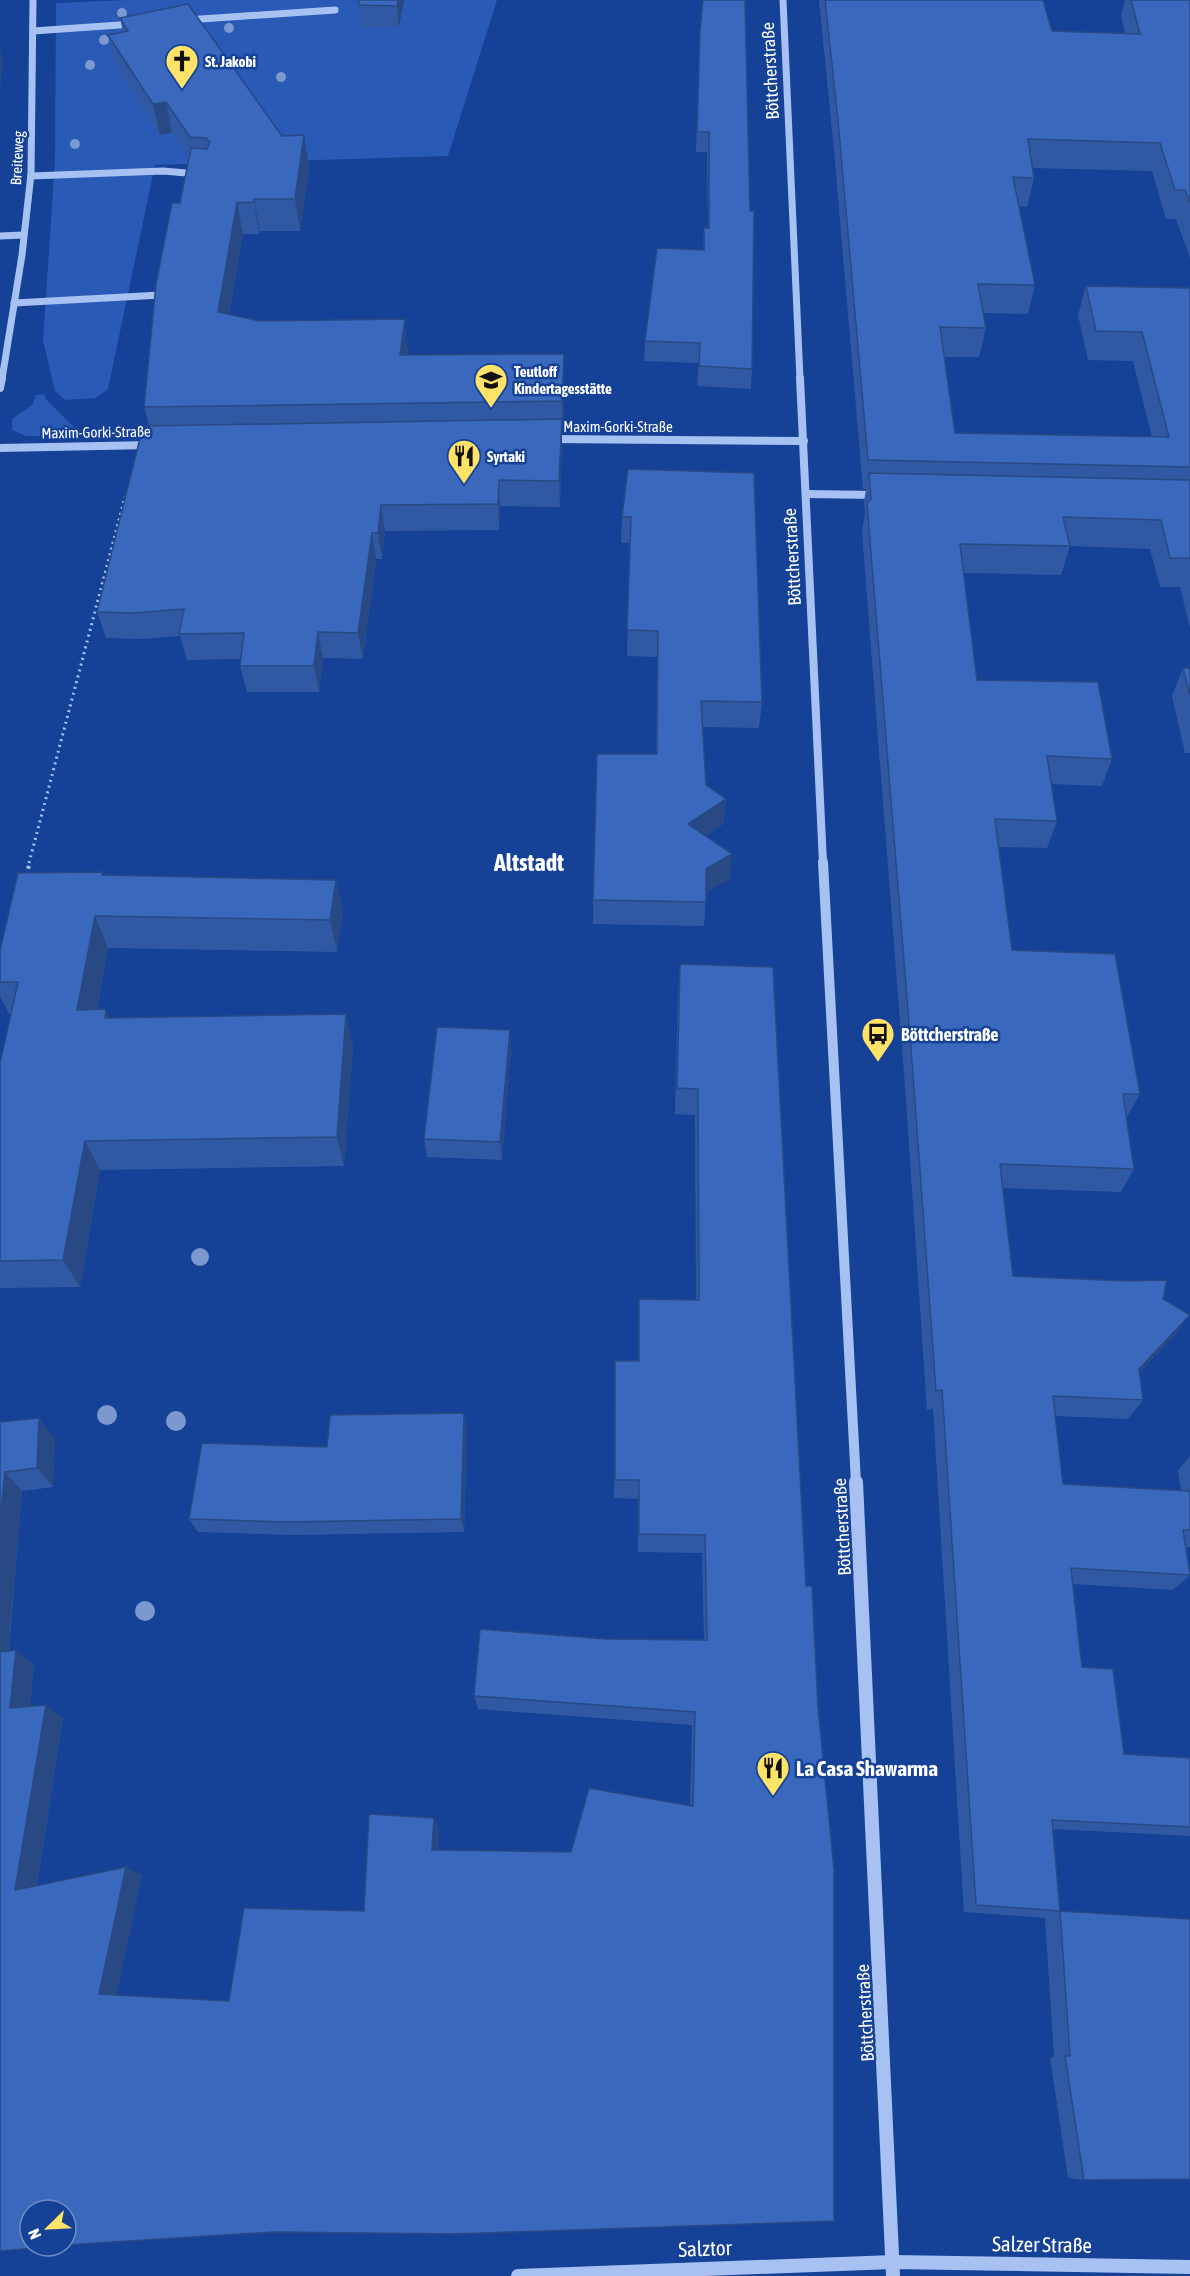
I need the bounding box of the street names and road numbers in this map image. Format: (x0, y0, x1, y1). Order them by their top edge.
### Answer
street label: Böttcherstraße (757, 22, 783, 120)
street label: Breiteweg (7, 130, 27, 186)
street label: Maxim-Gorki-Straße (563, 418, 673, 435)
street label: Maxim-Gorki-Straße (41, 423, 151, 441)
street label: Böttcherstraße (779, 508, 805, 606)
street label: Böttcherstraße (829, 1478, 855, 1576)
street label: Böttcherstraße (852, 1964, 878, 2062)
street label: Salzer Straße (992, 2231, 1092, 2257)
street label: Salztor (678, 2235, 733, 2261)

